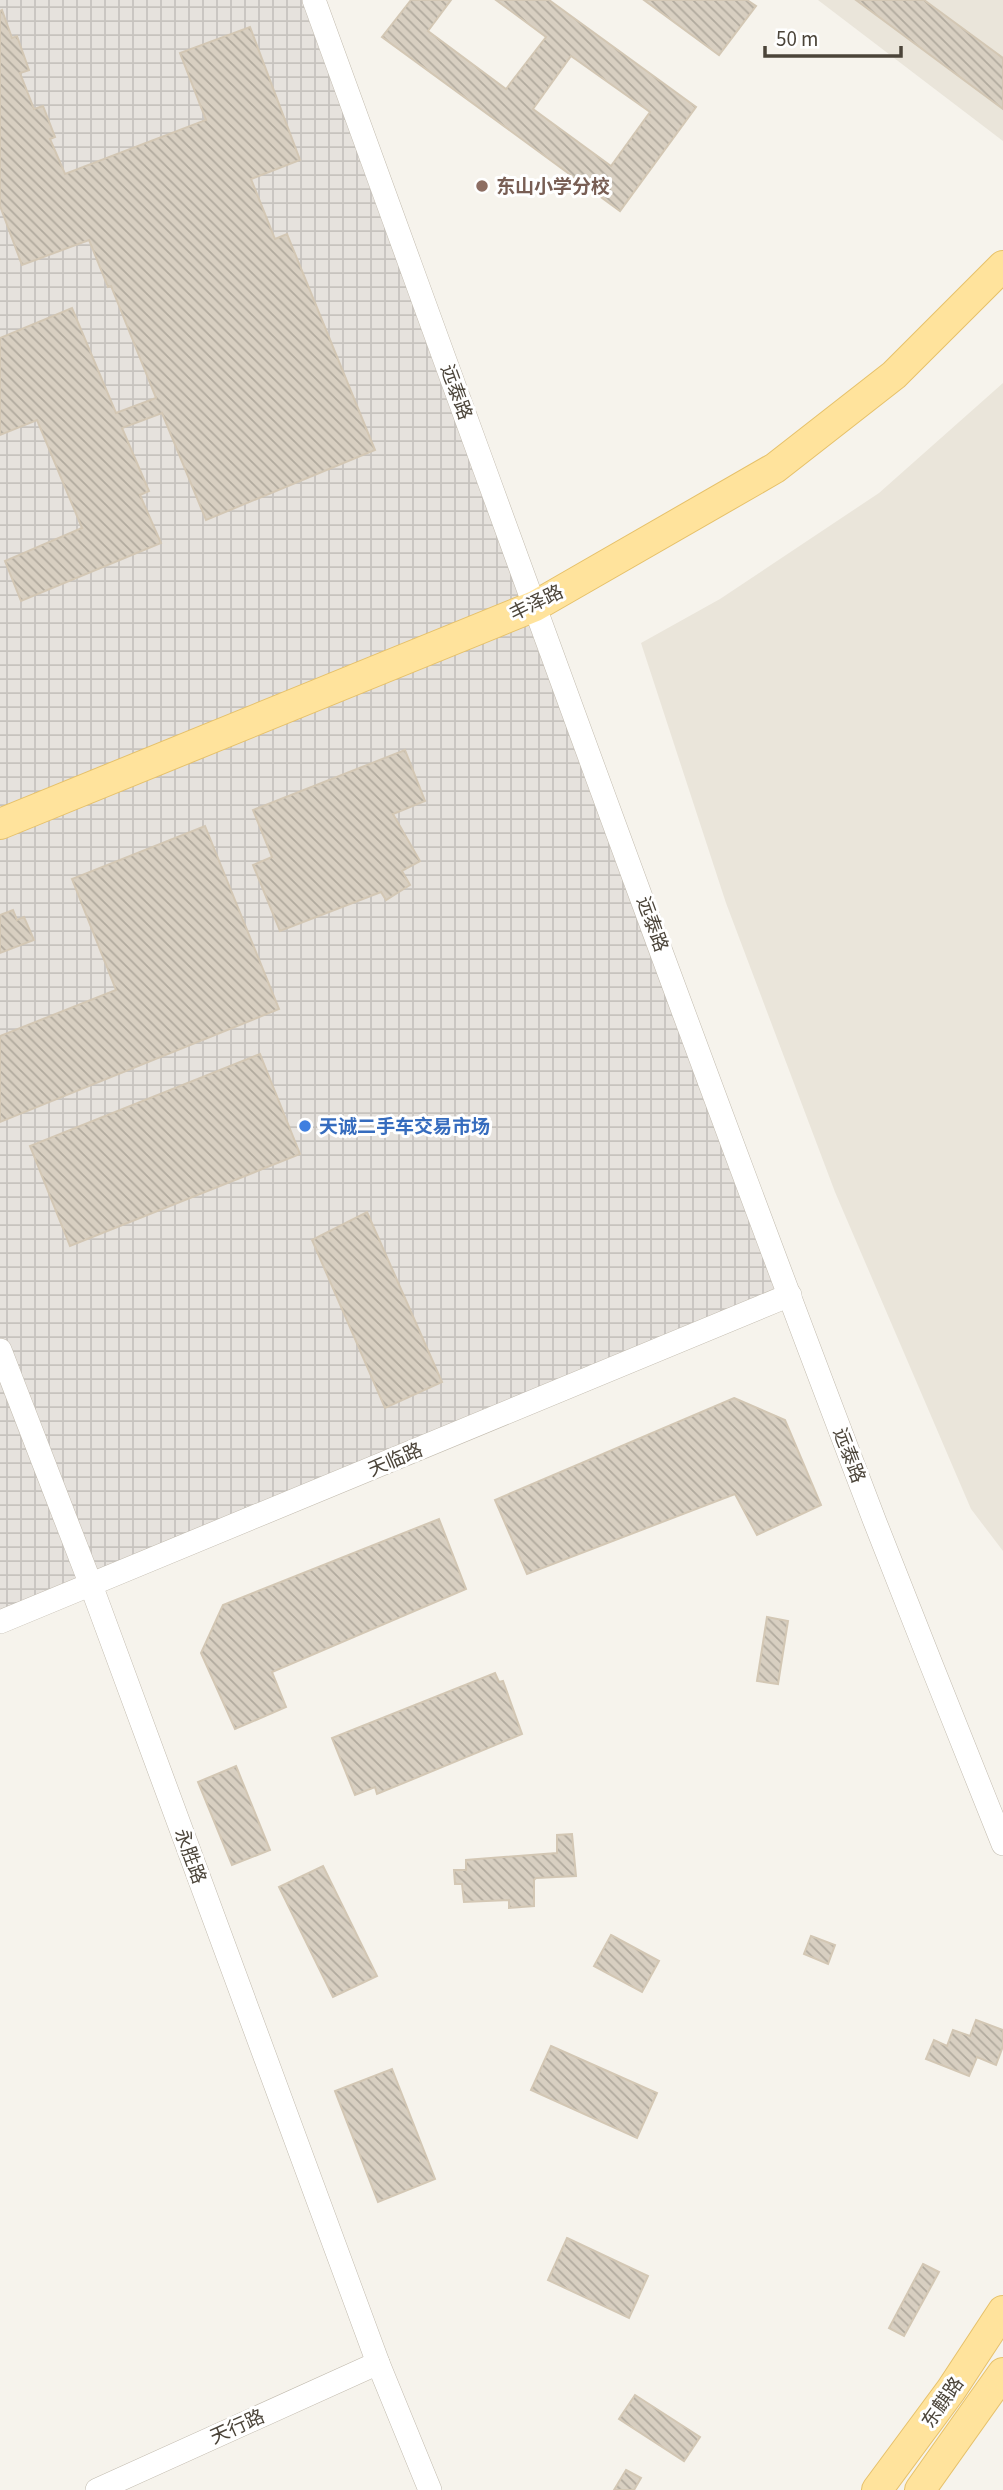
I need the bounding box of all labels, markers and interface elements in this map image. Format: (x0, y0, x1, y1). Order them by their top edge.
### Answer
scale bar (765, 14, 902, 58)
text: 50 m (776, 24, 818, 54)
place label: 东山小学分校 (496, 174, 610, 201)
marker: 东山小学分校 (474, 178, 490, 194)
street label: 远泰路 (433, 361, 478, 424)
street label: 丰泽路 (505, 579, 568, 628)
street label: 远泰路 (629, 893, 674, 956)
place label: 天诚二手车交易市场 (319, 1114, 490, 1141)
marker: 天诚二手车交易市场 (297, 1118, 313, 1134)
street label: 远泰路 (826, 1424, 871, 1487)
street label: 天临路 (364, 1437, 427, 1484)
street label: 永胜路 (167, 1825, 212, 1888)
street label: 东麒路 (916, 2372, 971, 2434)
street label: 天行路 (206, 2403, 269, 2451)

